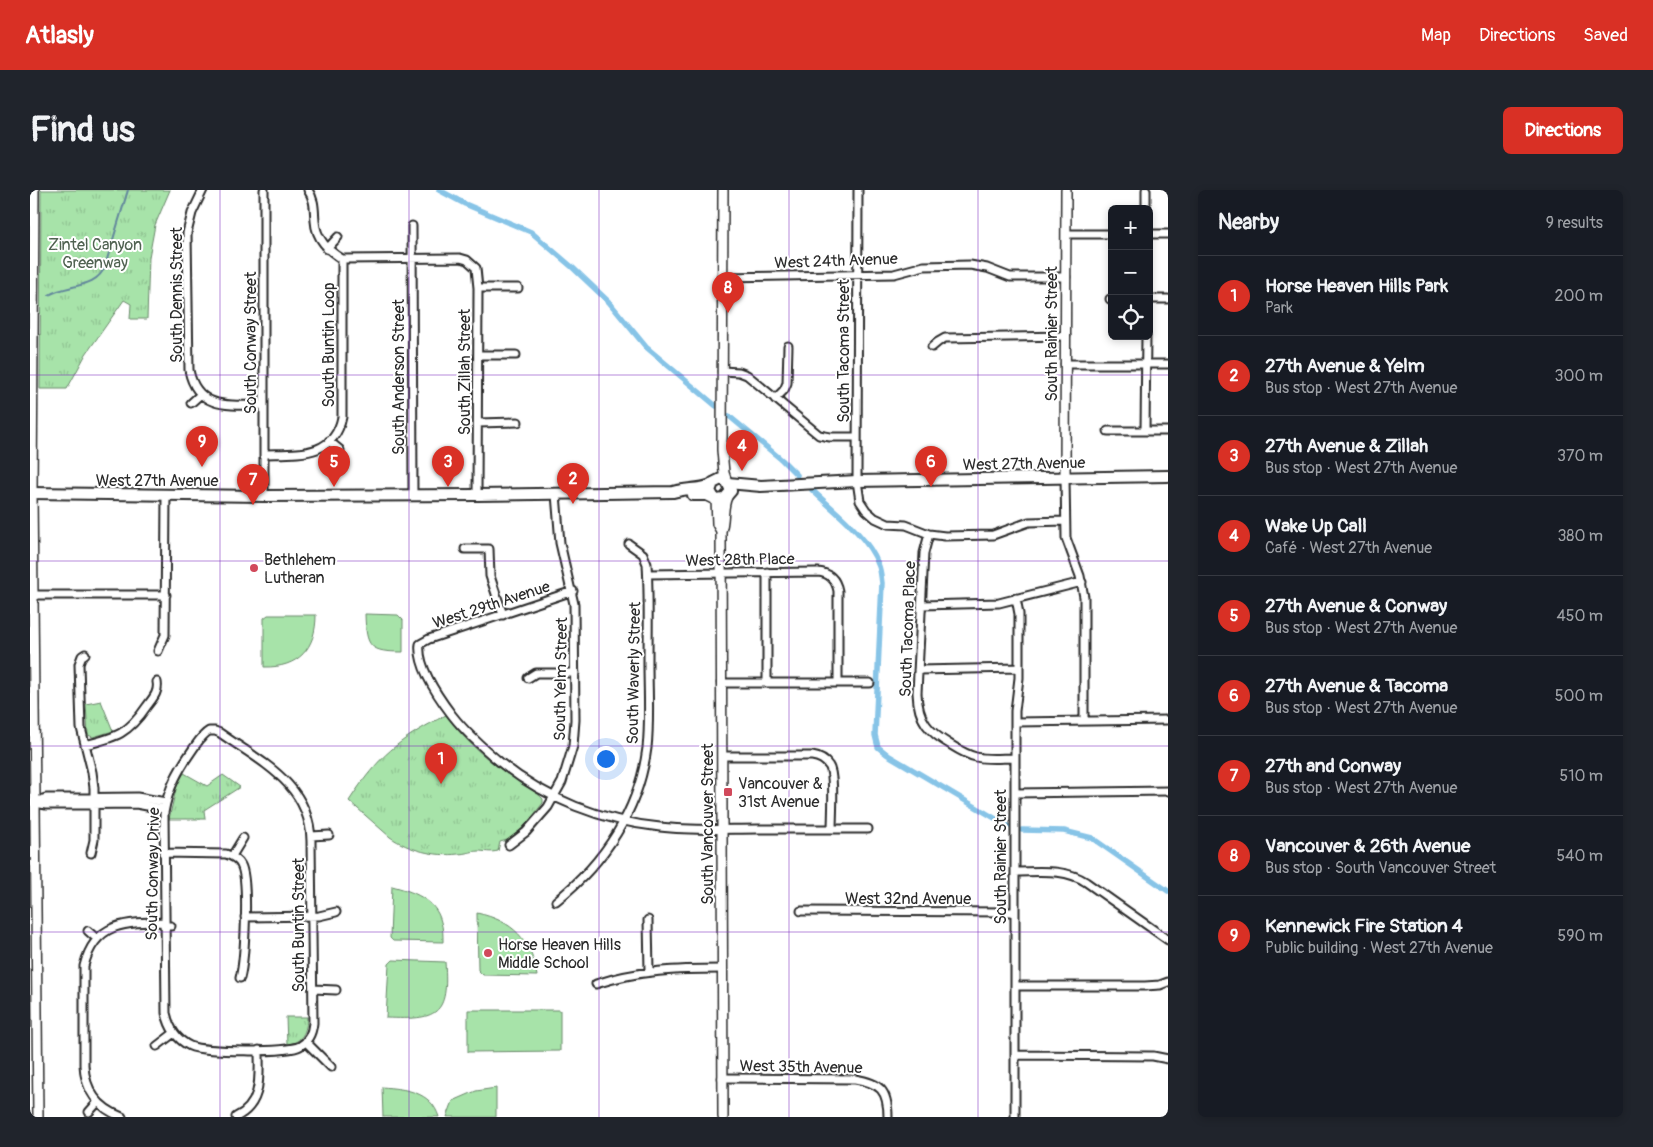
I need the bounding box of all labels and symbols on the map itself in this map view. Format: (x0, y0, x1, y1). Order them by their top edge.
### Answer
street label: South Dennis Street (167, 226, 187, 363)
park label: Zintel Canyon Greenway (48, 235, 142, 273)
street label: West 24th Avenue (774, 249, 898, 273)
street label: South Rainier Street (1042, 266, 1062, 402)
street label: South Conway Street (241, 271, 261, 414)
pin: 8 (712, 272, 744, 313)
street label: South Tacoma Street (834, 279, 854, 423)
street label: South Buntin Loop (319, 283, 339, 407)
street label: South Anderson Street (389, 298, 409, 455)
street label: South Zillah Street (455, 308, 475, 435)
pin: 9 (186, 426, 218, 467)
pin: 4 (726, 430, 758, 471)
pin: 5 (318, 446, 350, 487)
pin: 3 (432, 446, 464, 487)
pin: 6 (915, 446, 947, 487)
street label: West 27th Avenue (963, 453, 1086, 475)
pin: 2 (557, 463, 589, 504)
pin: 7 (237, 464, 269, 505)
street label: West 27th Avenue (96, 471, 218, 491)
street label: West 28th Place (685, 549, 795, 571)
place label: Bethlehem Lutheran (264, 550, 336, 588)
street label: South Tacoma Place (896, 561, 920, 697)
marker: Bethlehem Lutheran (248, 562, 260, 574)
street label: West 29th Avenue (430, 576, 553, 633)
street label: South Waverly Street (623, 601, 645, 745)
street label: South Yelm Street (550, 616, 572, 741)
pin: 1 (425, 743, 457, 784)
street label: South Vancouver Street (698, 743, 718, 905)
your location (593, 746, 619, 772)
place label: Vancouver & 31st Avenue (738, 774, 823, 812)
marker: Vancouver & 31st Avenue (722, 786, 734, 798)
street label: South Rainier Street (991, 789, 1011, 925)
street label: South Conway Drive (142, 807, 164, 941)
street label: South Buntin Street (289, 857, 309, 992)
street label: West 32nd Avenue (845, 889, 971, 909)
place label: Horse Heaven Hills Middle School (498, 935, 621, 973)
marker: Horse Heaven Hills Middle School (482, 947, 494, 959)
street label: West 35th Avenue (739, 1056, 863, 1078)

